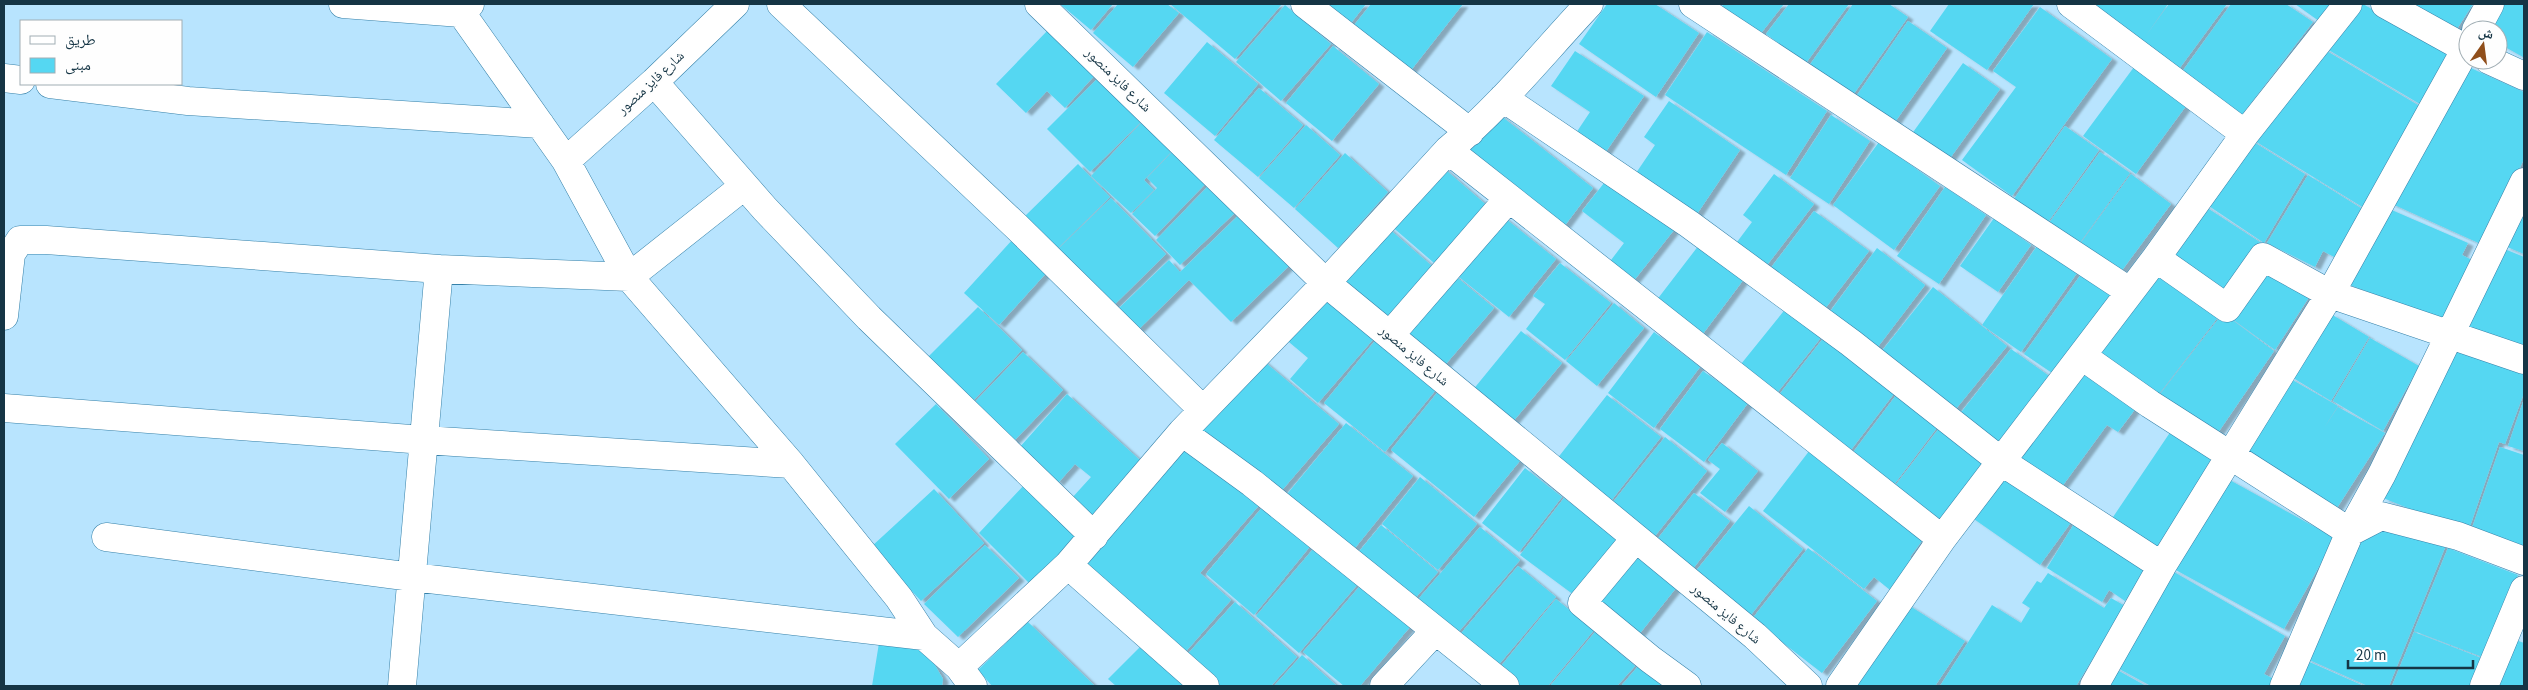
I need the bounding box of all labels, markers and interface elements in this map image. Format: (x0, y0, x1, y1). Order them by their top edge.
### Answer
legend (20, 20, 182, 85)
north arrow (2458, 20, 2508, 70)
text: ش (2476, 22, 2496, 45)
text: طريق (65, 30, 96, 51)
street label: شارع فايز منصور (1080, 42, 1156, 117)
street label: شارع فايز منصور (612, 47, 689, 120)
text: مبنى (65, 55, 91, 76)
street label: شارع فايز منصور (1374, 320, 1453, 391)
street label: شارع فايز منصور (1686, 578, 1765, 649)
scale bar (2348, 638, 2473, 670)
text: 20 m (2356, 645, 2386, 666)

